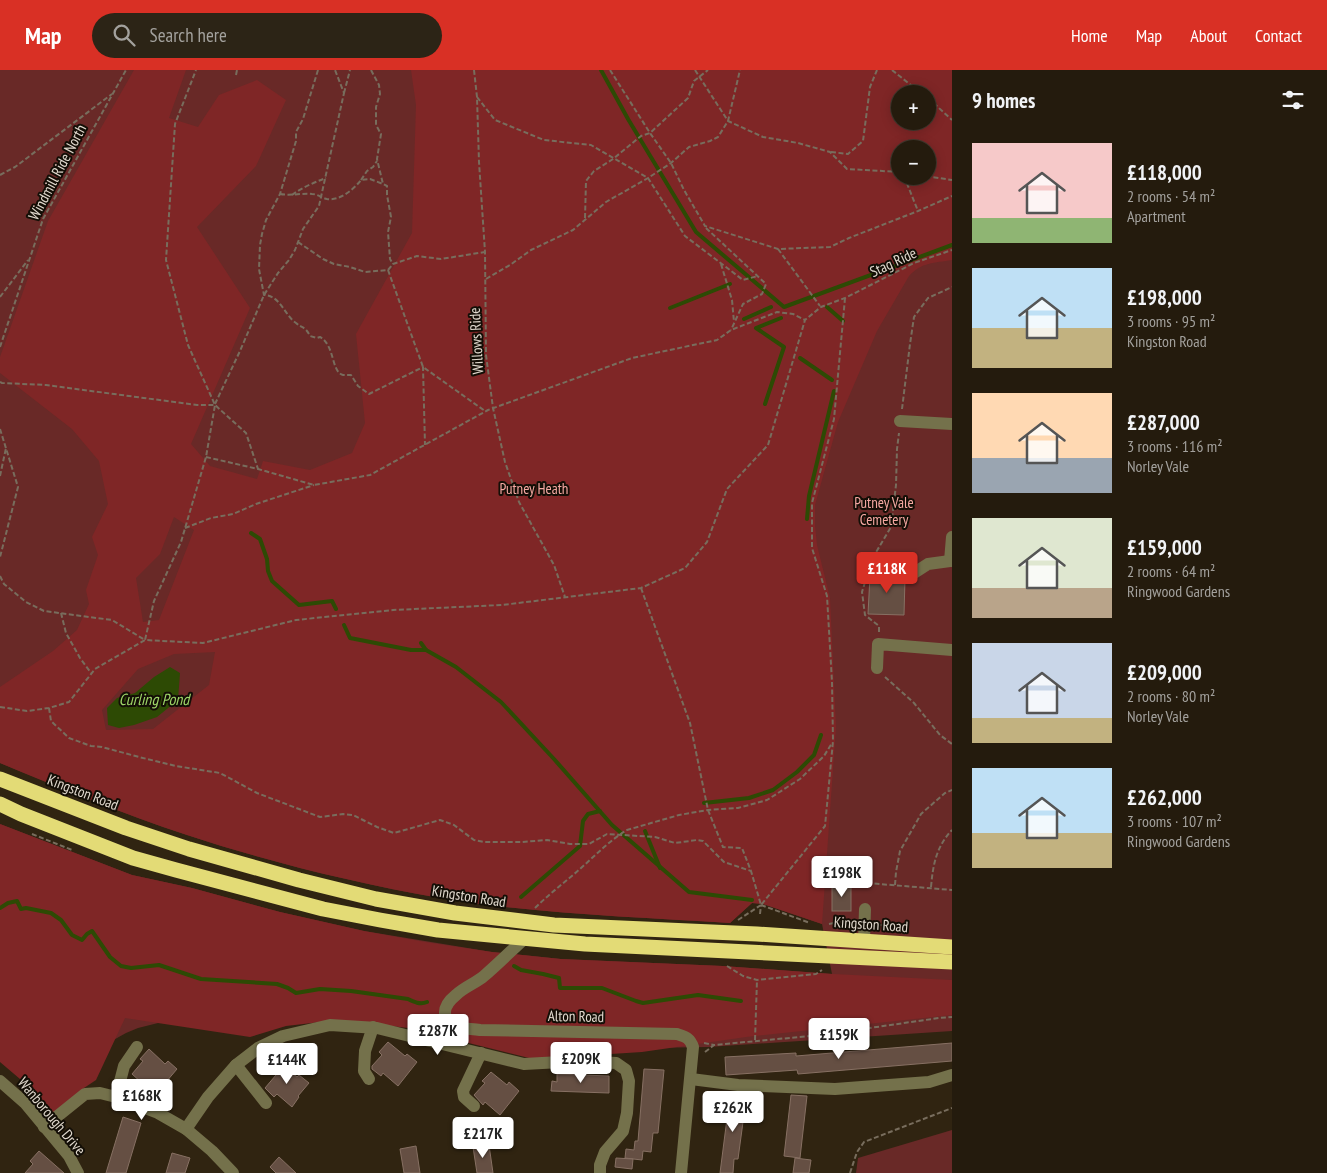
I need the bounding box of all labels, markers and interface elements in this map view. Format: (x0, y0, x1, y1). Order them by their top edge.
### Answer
search box (92, 13, 442, 58)
text: Map (25, 20, 62, 51)
icon: search (110, 21, 138, 49)
text: Search here (150, 23, 227, 47)
text: Home (1071, 24, 1108, 47)
text: Map (1136, 24, 1162, 47)
text: About (1190, 24, 1227, 47)
text: Contact (1255, 24, 1302, 47)
map controls (891, 85, 936, 185)
button: + (891, 85, 936, 130)
icon: filters (1279, 86, 1307, 114)
text: 9 homes (972, 87, 1035, 114)
street label: Windmill Ride North (24, 121, 90, 223)
button: − (891, 140, 936, 185)
text: £118,000 (1127, 159, 1202, 186)
icon: home (1012, 163, 1072, 223)
text: 2 rooms · 54 m² (1127, 186, 1215, 206)
text: Apartment (1127, 206, 1186, 226)
street label: Stag Ride (867, 243, 919, 281)
text: £198,000 (1127, 284, 1202, 311)
icon: home (1012, 288, 1072, 348)
street label: Willows Ride (465, 307, 487, 375)
text: 3 rooms · 95 m² (1127, 311, 1215, 331)
text: Kingston Road (1127, 331, 1207, 351)
text: £287,000 (1127, 409, 1200, 436)
icon: home (1012, 413, 1072, 473)
text: 3 rooms · 116 m² (1127, 436, 1223, 456)
text: Norley Vale (1127, 456, 1189, 476)
park label: Putney Heath (500, 479, 568, 498)
park label: Putney Vale Cemetery (854, 493, 914, 529)
text: £159,000 (1127, 534, 1202, 561)
icon: home (1012, 538, 1072, 598)
pin: £118K (852, 552, 922, 594)
text: £118K (868, 558, 906, 578)
text: 2 rooms · 64 m² (1127, 561, 1215, 581)
text: Ringwood Gardens (1127, 581, 1230, 601)
text: £209,000 (1127, 659, 1202, 686)
icon: home (1012, 663, 1072, 723)
text: 2 rooms · 80 m² (1127, 686, 1215, 706)
water label: Curling Pond (119, 689, 191, 709)
text: Norley Vale (1127, 706, 1189, 726)
street label: Kingston Road (45, 770, 121, 814)
text: £262,000 (1127, 784, 1202, 811)
icon: home (1012, 788, 1072, 848)
text: 3 rooms · 107 m² (1127, 811, 1222, 831)
text: Ringwood Gardens (1127, 831, 1230, 851)
pin: £198K (807, 856, 877, 898)
text: £198K (823, 862, 861, 882)
street label: Kingston Road (431, 881, 507, 911)
street label: Kingston Road (833, 912, 909, 936)
street label: Alton Road (548, 1006, 604, 1026)
pin: £287K (403, 1014, 473, 1056)
pin: £159K (804, 1018, 874, 1060)
text: £287K (419, 1020, 457, 1040)
text: £159K (820, 1024, 858, 1044)
pin: £144K (252, 1042, 322, 1085)
pin: £209K (546, 1042, 616, 1084)
text: £209K (562, 1048, 600, 1068)
text: £144K (268, 1049, 306, 1069)
street label: Wanborough Drive (14, 1073, 90, 1159)
pin: £168K (107, 1078, 177, 1121)
text: £168K (123, 1085, 161, 1105)
pin: £262K (698, 1090, 768, 1133)
text: £262K (714, 1097, 752, 1117)
pin: £217K (448, 1116, 518, 1159)
text: £217K (464, 1123, 502, 1143)

